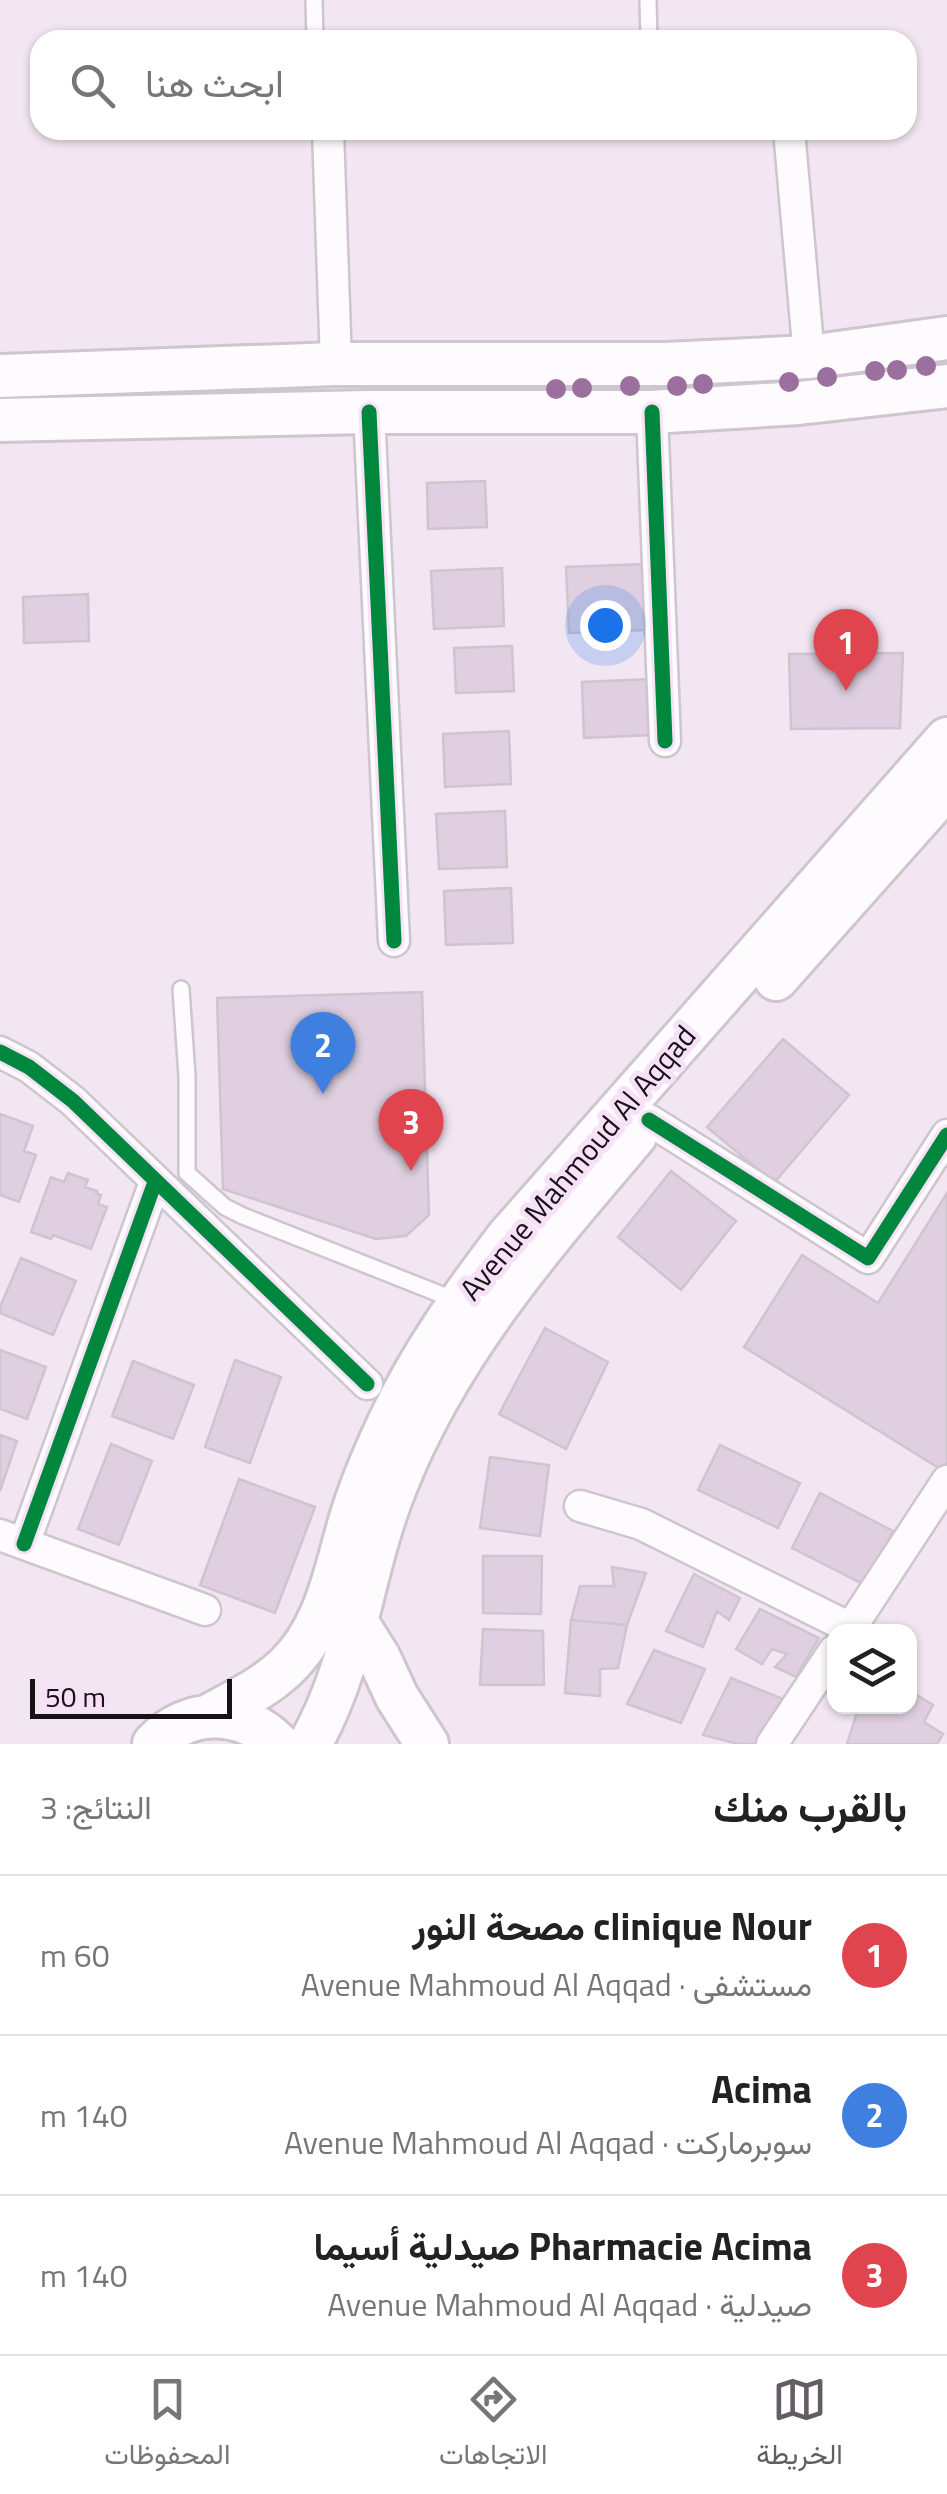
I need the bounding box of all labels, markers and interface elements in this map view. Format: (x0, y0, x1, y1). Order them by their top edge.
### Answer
search box (30, 30, 917, 140)
text: ابحث هنا (145, 54, 284, 112)
icon: search (65, 58, 120, 113)
your location (580, 600, 631, 651)
pin: 1 (814, 608, 878, 691)
pin: 2 (290, 1012, 356, 1094)
street label: Avenue Mahmoud Al Aqqad (448, 1014, 707, 1310)
pin: 3 (378, 1088, 444, 1171)
map controls (827, 1624, 917, 1714)
button: layers (827, 1624, 917, 1714)
scale bar (30, 1674, 232, 1718)
text: 50 m (45, 1675, 106, 1718)
text: بالقرب منك (713, 1774, 907, 1838)
text: النتائج: 3 (40, 1783, 152, 1831)
text: clinique Nour مصحة النور (412, 1897, 812, 1955)
text: 60 m (40, 1931, 110, 1979)
text: 1 (866, 1931, 883, 1979)
text: مستشفى · Avenue Mahmoud Al Aqqad (301, 1960, 812, 2008)
text: Acima (711, 2060, 812, 2118)
text: 140 m (40, 2091, 128, 2139)
text: 2 (866, 2091, 883, 2139)
text: سوبرماركت · Avenue Mahmoud Al Aqqad (284, 2118, 812, 2166)
text: Pharmacie Acima صيدلية أسيما (314, 2217, 812, 2275)
text: 140 m (40, 2251, 128, 2299)
text: 3 (866, 2251, 883, 2299)
text: صيدلية · Avenue Mahmoud Al Aqqad (327, 2280, 812, 2328)
tab: المحفوظات (104, 2372, 230, 2479)
tab: الاتجاهات (439, 2372, 548, 2479)
tab: الخريطة (756, 2372, 843, 2479)

